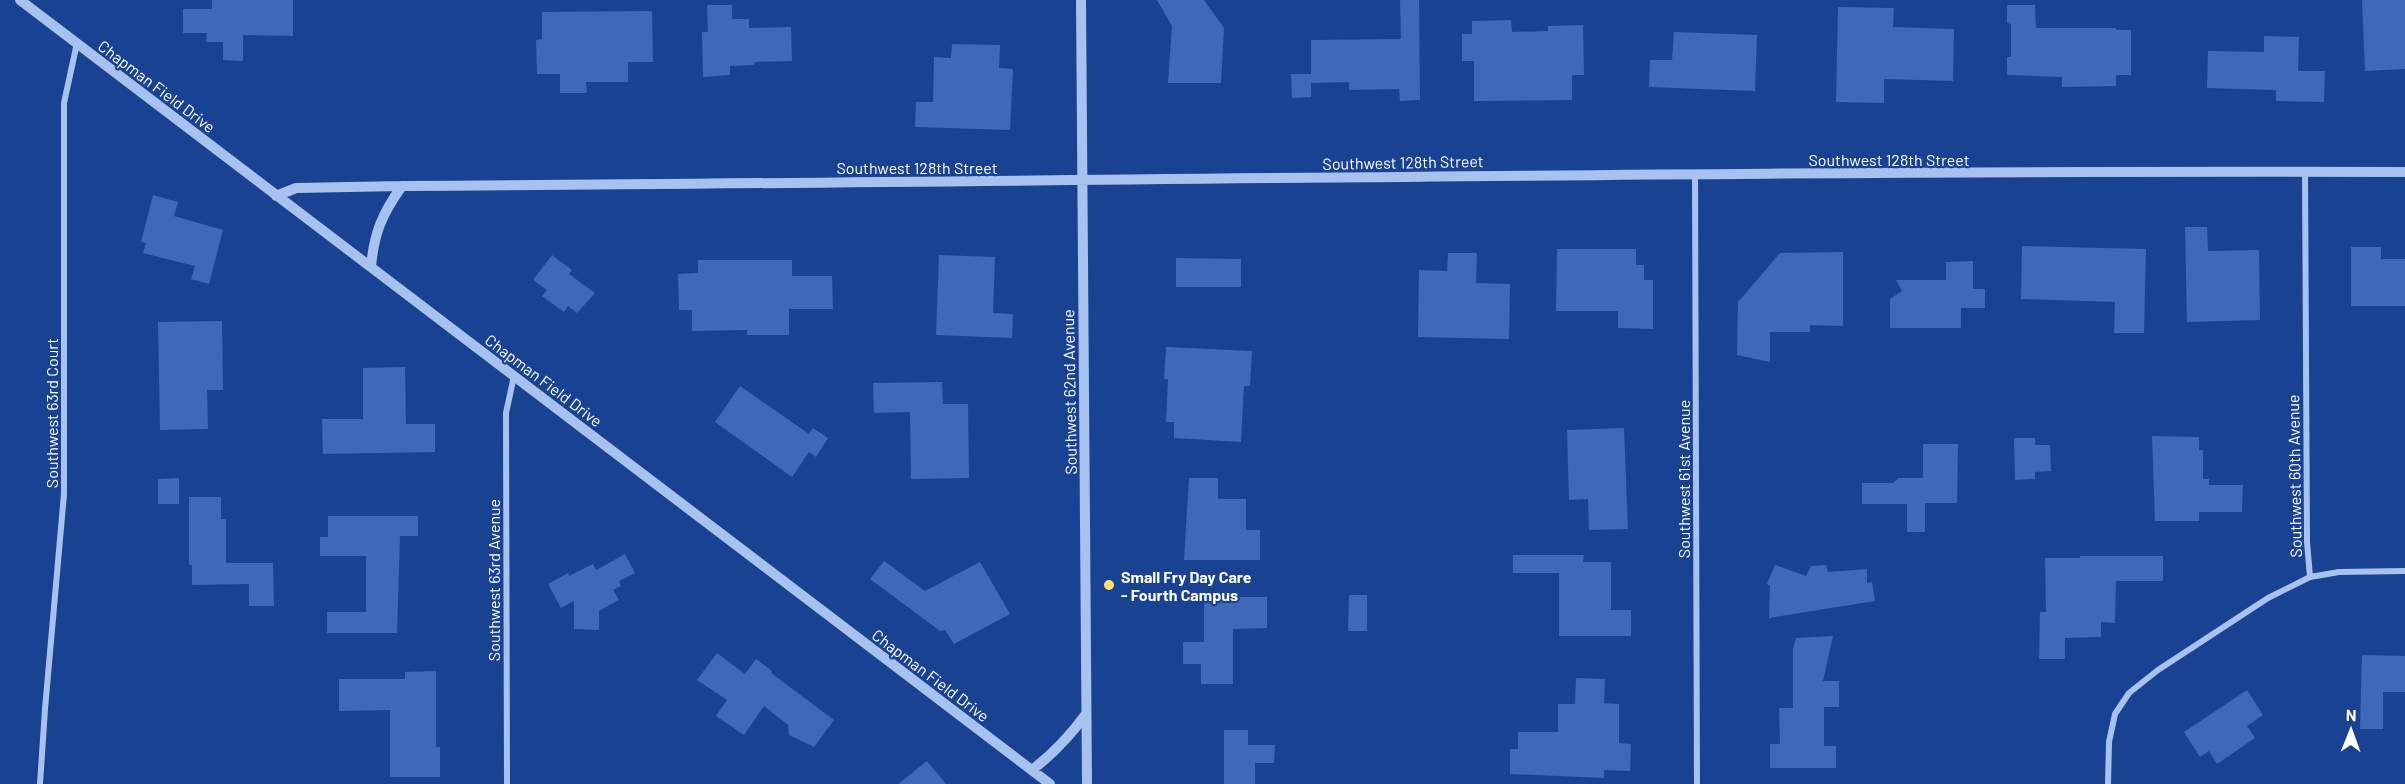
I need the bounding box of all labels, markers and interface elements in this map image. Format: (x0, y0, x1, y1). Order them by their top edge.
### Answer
street label: Chapman Field Drive (95, 36, 219, 136)
street label: Southwest 128th Street (1808, 150, 1970, 169)
street label: Southwest 128th Street (1322, 151, 1484, 173)
street label: Southwest 128th Street (836, 158, 998, 177)
street label: Southwest 62nd Avenue (1058, 309, 1080, 475)
street label: Chapman Field Drive (482, 330, 606, 430)
street label: Southwest 63rd Court (42, 338, 61, 488)
street label: Southwest 60th Avenue (2283, 394, 2305, 558)
street label: Southwest 61st Avenue (1674, 400, 1693, 558)
street label: Southwest 63rd Avenue (484, 499, 503, 661)
place label: Small Fry Day Care - Fourth Campus (1121, 567, 1252, 604)
marker: Small Fry Day Care - Fourth Campus (1102, 578, 1116, 592)
street label: Chapman Field Drive (869, 625, 993, 725)
north arrow (2321, 700, 2381, 760)
text: N (2346, 705, 2357, 724)

